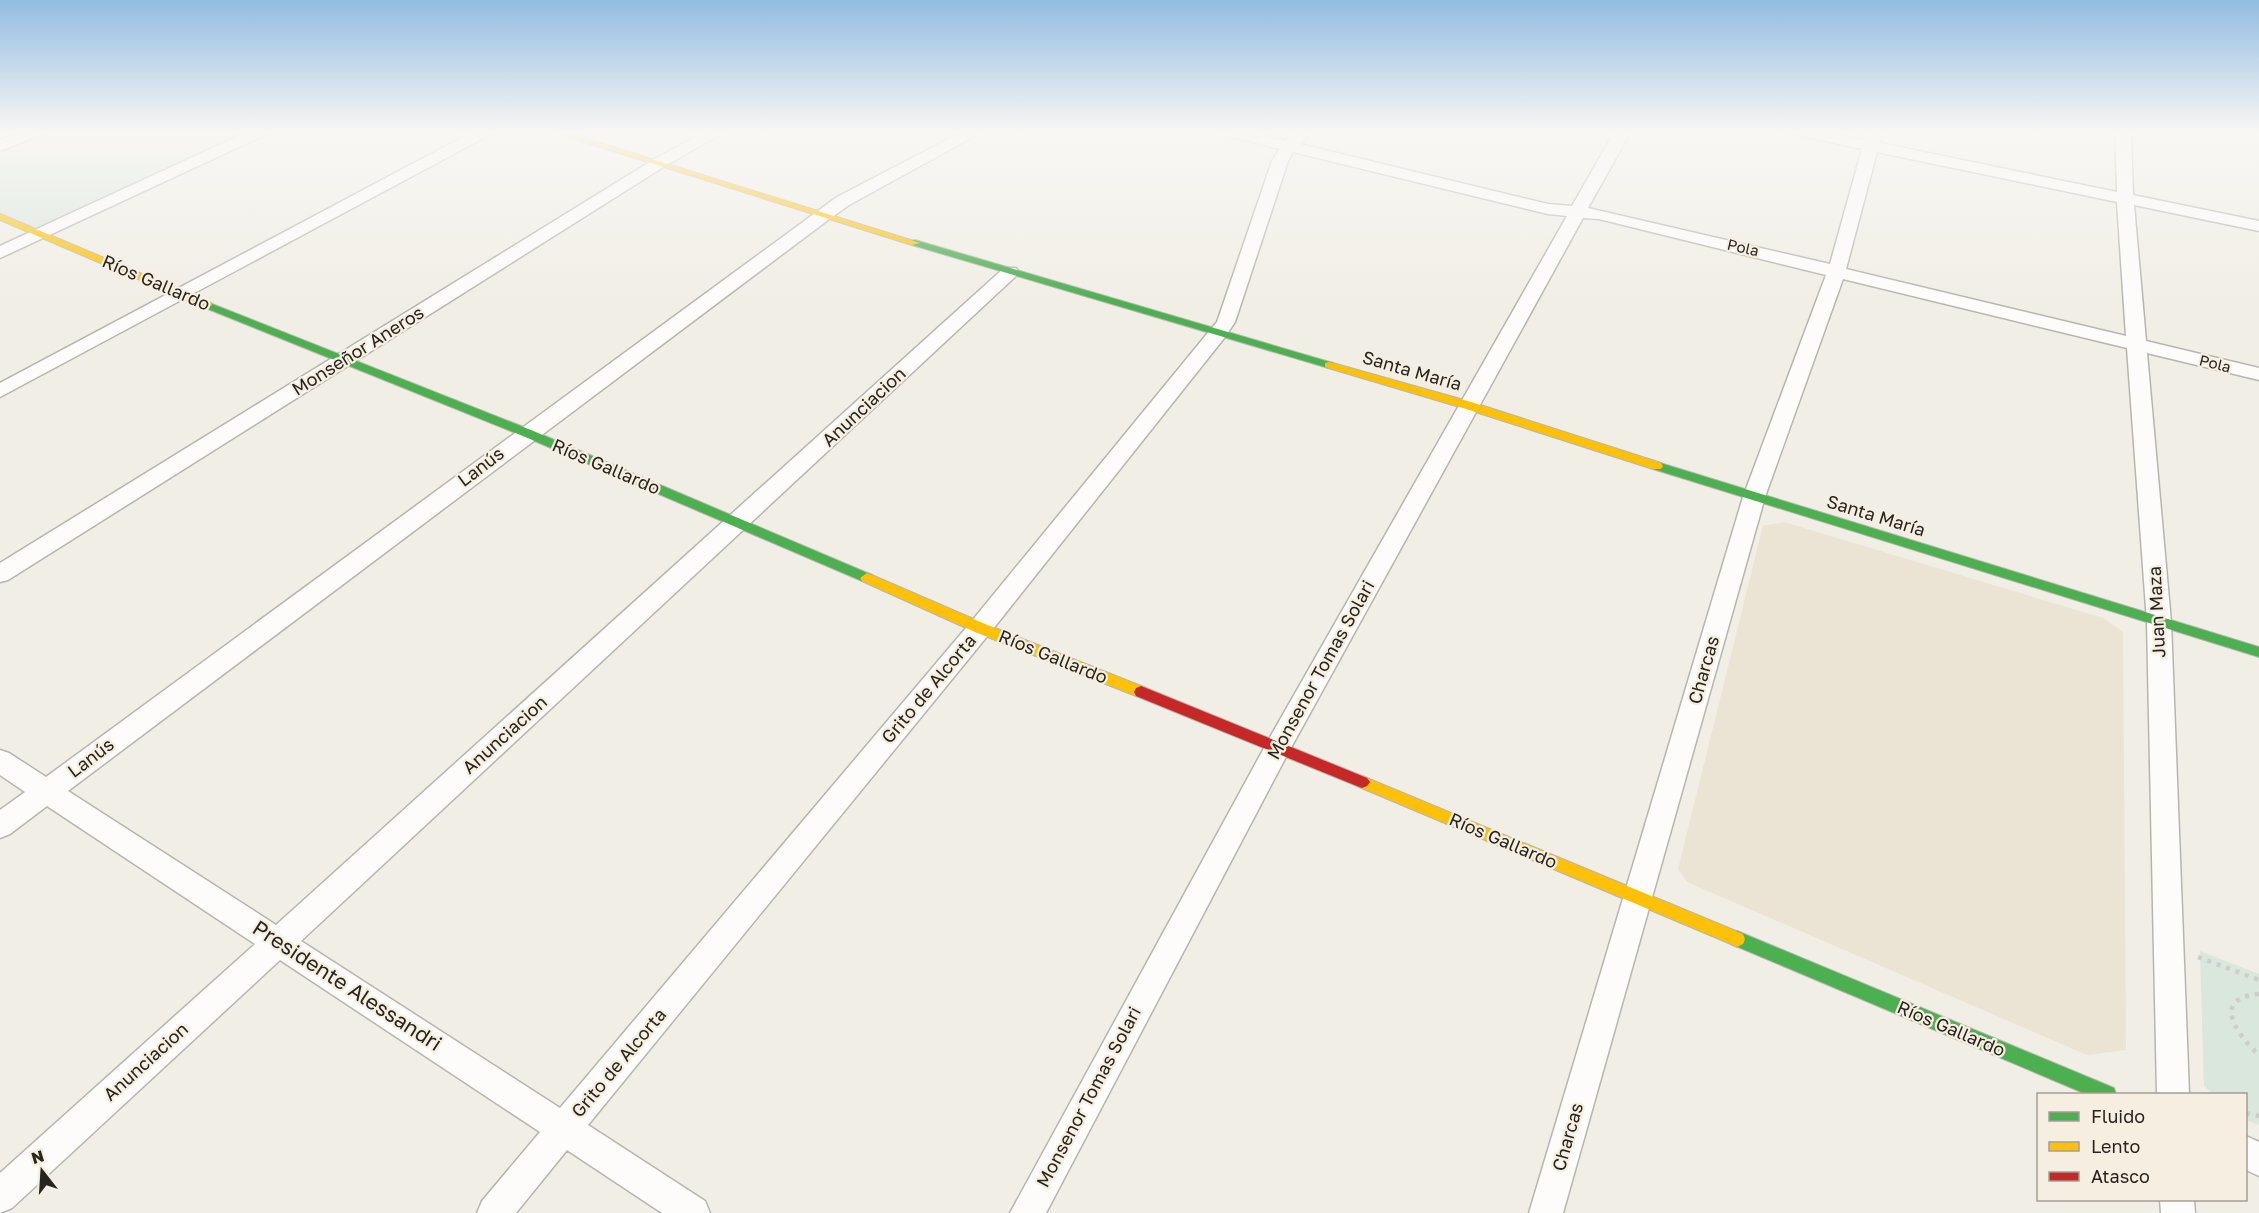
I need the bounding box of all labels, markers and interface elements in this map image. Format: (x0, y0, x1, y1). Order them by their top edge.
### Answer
street label: Pola (1726, 235, 1761, 259)
street label: Ríos Gallardo (99, 249, 214, 315)
street label: Monseñor Aneros (287, 301, 428, 400)
street label: Santa María (1360, 345, 1464, 395)
street label: Pola (2198, 350, 2233, 376)
street label: Anunciacion (817, 362, 910, 451)
street label: Ríos Gallardo (549, 433, 664, 499)
street label: Lanús (453, 442, 508, 491)
street label: Santa María (1824, 490, 1928, 540)
street label: Juan Maza (2143, 566, 2169, 658)
street label: Monsenor Tomas Solari (1262, 576, 1379, 763)
street label: Ríos Gallardo (996, 624, 1111, 688)
street label: Grito de Alcorta (876, 629, 980, 747)
street label: Charcas (1683, 633, 1723, 706)
street label: Anunciacion (457, 690, 551, 778)
street label: Lanús (63, 733, 118, 782)
street label: Ríos Gallardo (1446, 807, 1561, 873)
street label: Presidente Alessandri (248, 914, 447, 1056)
street label: Ríos Gallardo (1894, 995, 2009, 1061)
street label: Monsenor Tomas Solari (1031, 1002, 1145, 1191)
street label: Grito de Alcorta (566, 1003, 670, 1121)
street label: Anunciacion (98, 1017, 192, 1105)
legend (2037, 1093, 2247, 1201)
street label: Charcas (1547, 1100, 1587, 1173)
text: Fluido (2091, 1105, 2145, 1127)
text: Lento (2091, 1135, 2140, 1157)
north arrow (12, 1141, 72, 1201)
text: N (29, 1145, 46, 1168)
text: Atasco (2091, 1165, 2150, 1187)

